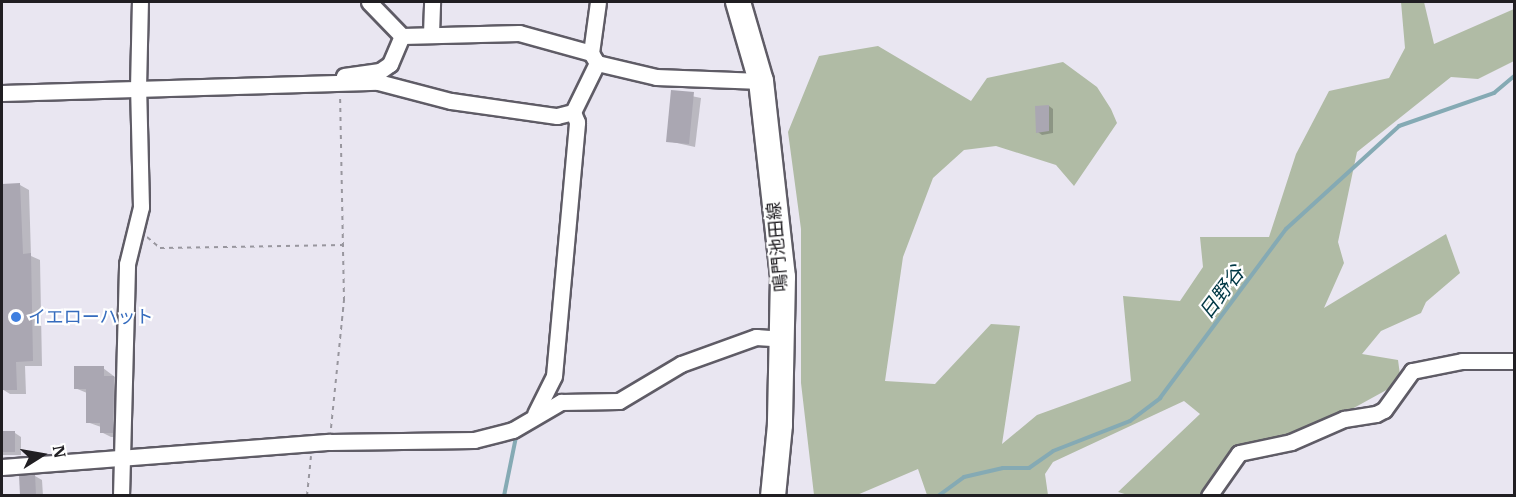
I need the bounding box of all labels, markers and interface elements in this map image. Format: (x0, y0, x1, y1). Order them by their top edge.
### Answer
street label: 鳴門池田線 (763, 201, 793, 293)
water label: 日野谷 (1193, 261, 1249, 323)
place label: イエローハット (28, 306, 154, 328)
marker: イエローハット (9, 310, 23, 324)
north arrow (12, 425, 72, 485)
text: N (49, 443, 71, 460)

